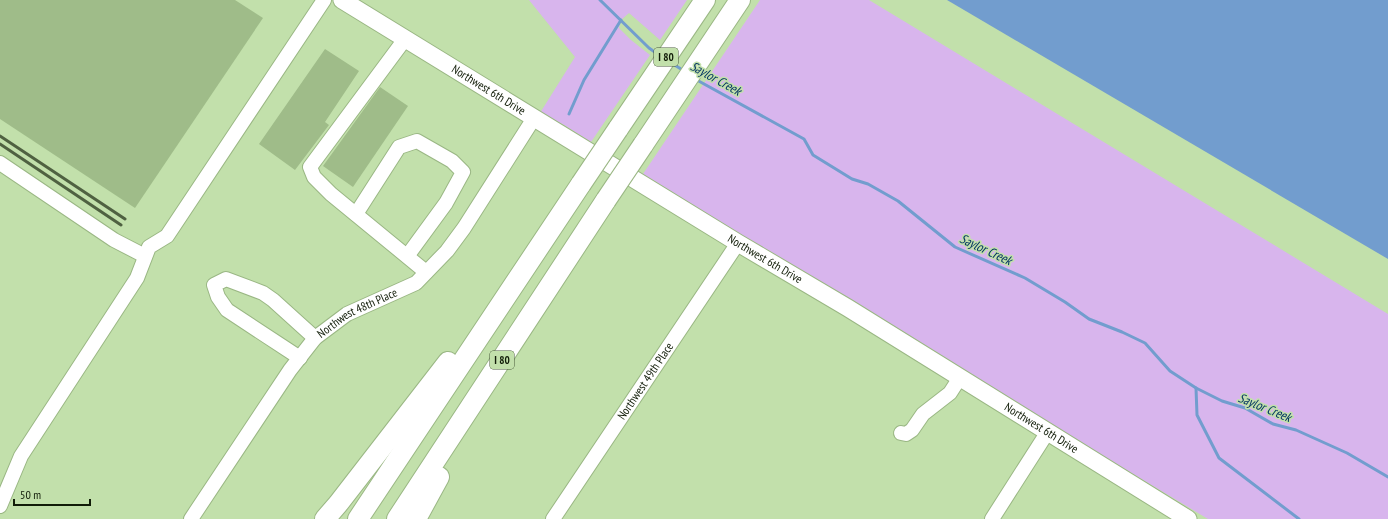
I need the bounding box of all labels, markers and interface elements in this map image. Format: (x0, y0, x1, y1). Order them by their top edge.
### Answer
road number: I 80 (654, 48, 678, 66)
water label: Saylor Creek (687, 58, 746, 100)
street label: Northwest 6th Drive (449, 61, 529, 118)
water label: Saylor Creek (957, 230, 1016, 270)
street label: Northwest 6th Drive (725, 231, 805, 286)
street label: Northwest 48th Place (314, 284, 399, 341)
street label: Northwest 49th Place (614, 339, 676, 422)
road number: I 80 (490, 351, 514, 369)
water label: Saylor Creek (1236, 389, 1296, 426)
street label: Northwest 6th Drive (1002, 399, 1081, 456)
scale bar (14, 481, 90, 507)
text: 50 m (20, 487, 41, 502)

